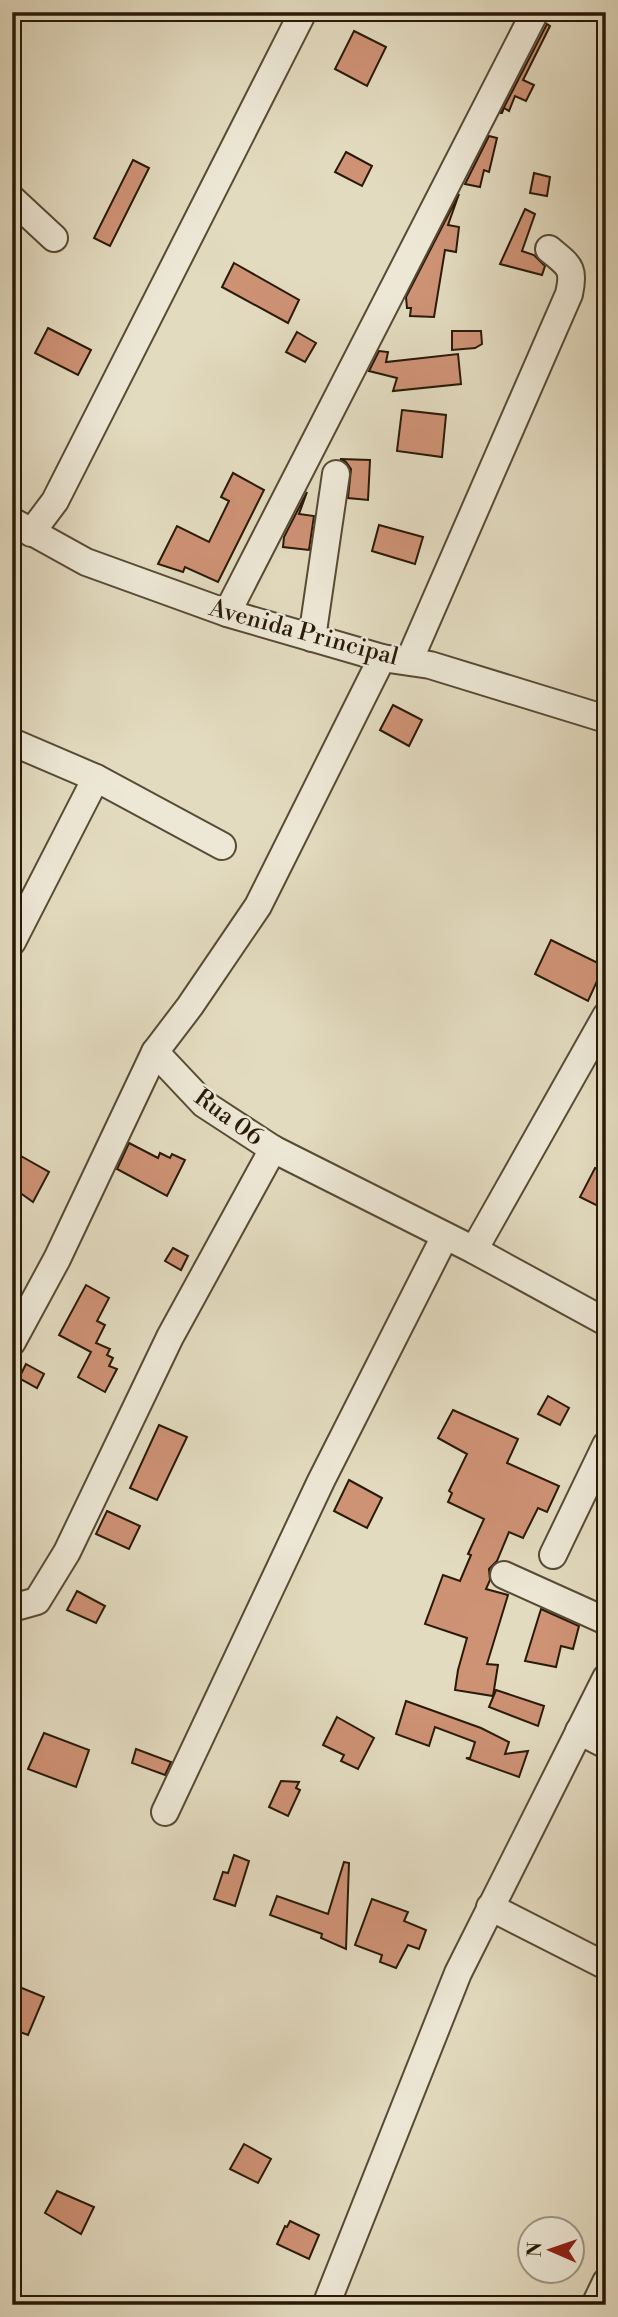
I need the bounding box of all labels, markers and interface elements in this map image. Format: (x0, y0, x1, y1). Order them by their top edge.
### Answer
street label: Avenida Principal (205, 593, 402, 673)
street label: Rua 06 (188, 1083, 269, 1153)
north arrow (516, 2216, 586, 2286)
text: N (523, 2242, 547, 2257)

